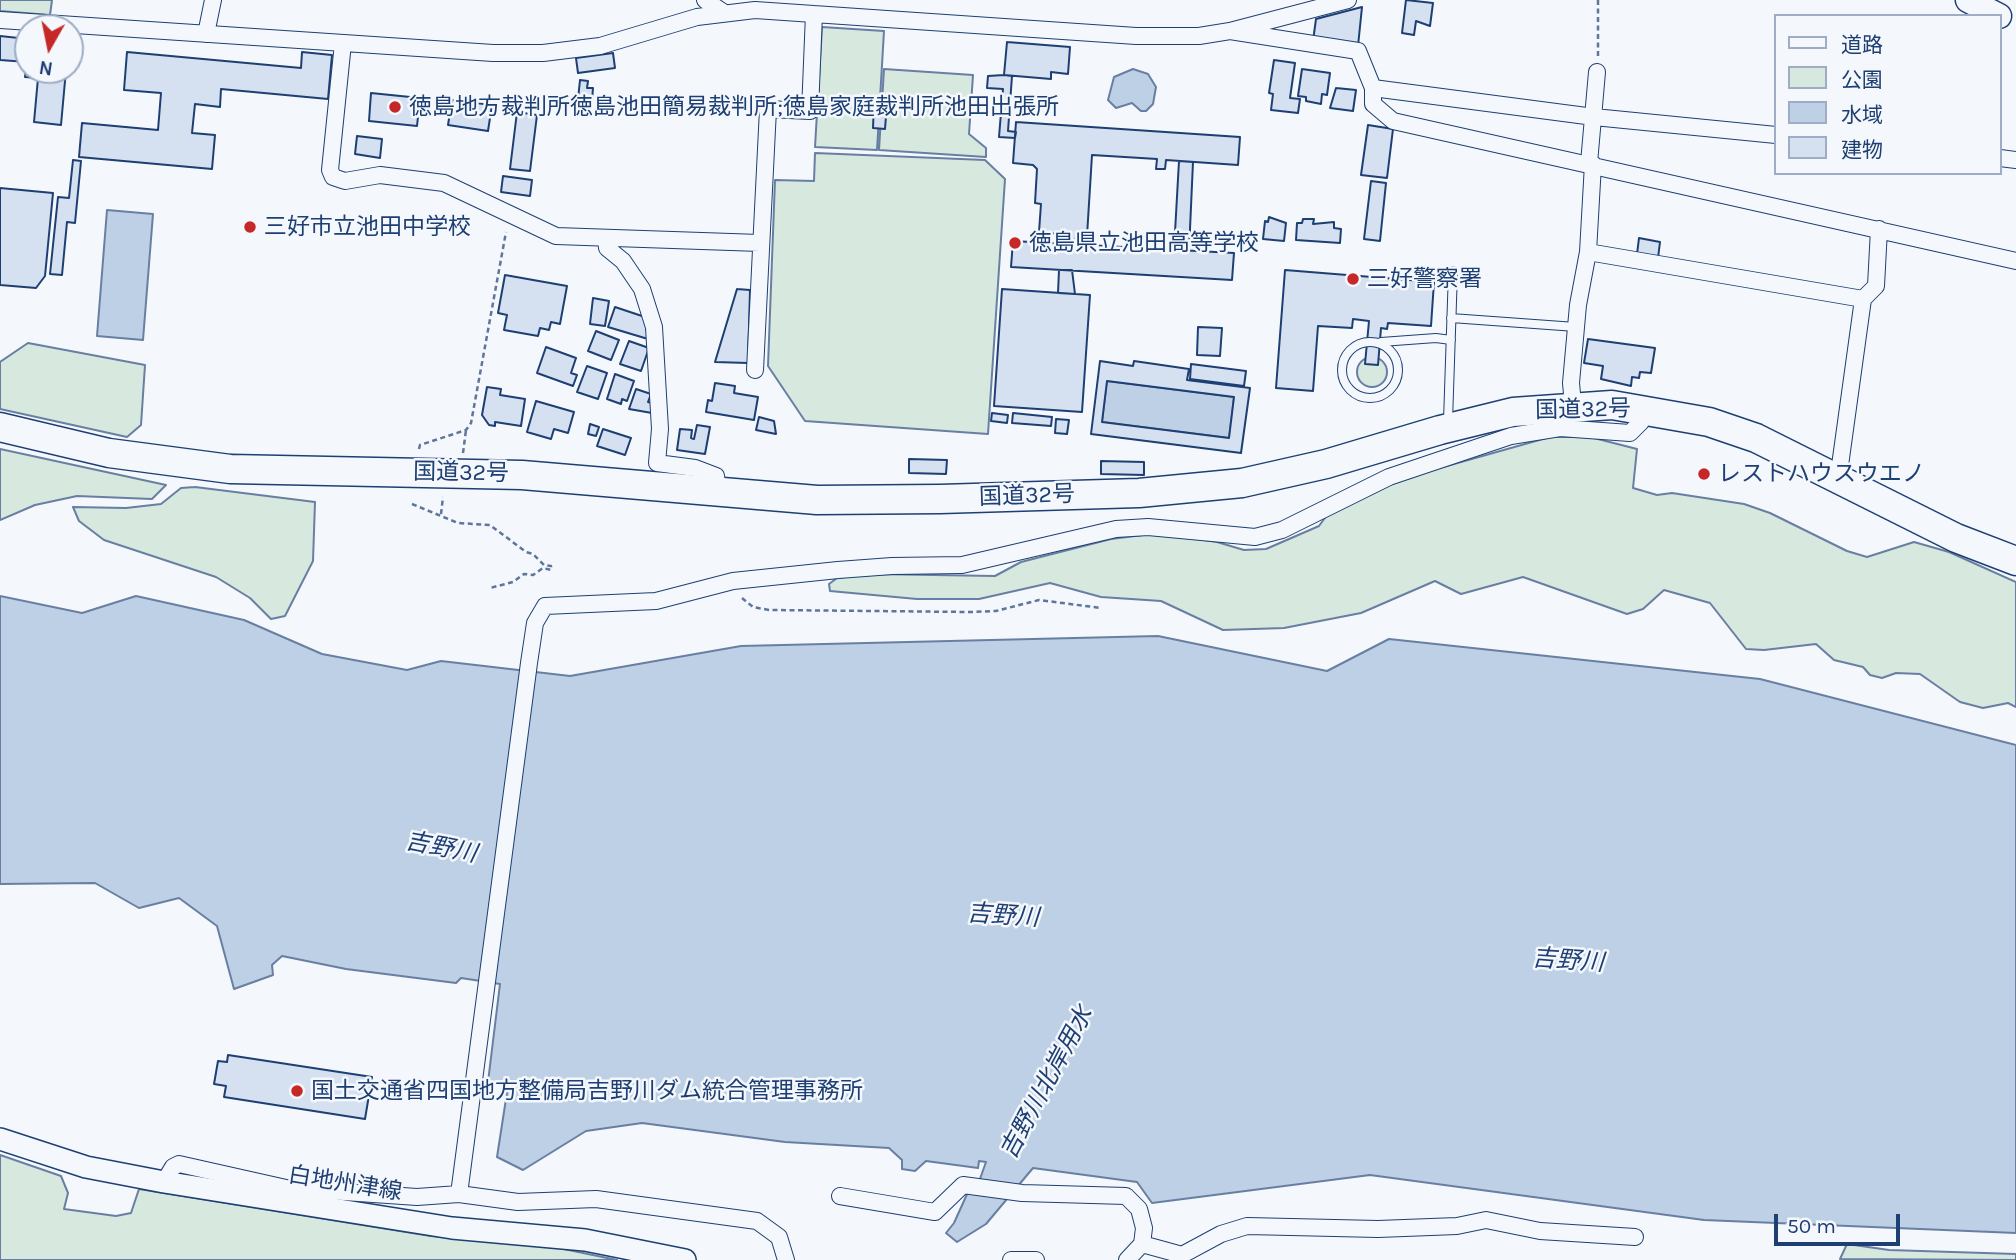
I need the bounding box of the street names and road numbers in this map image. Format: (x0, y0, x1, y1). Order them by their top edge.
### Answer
street label: 国道32号 (1535, 395, 1631, 425)
street label: 国道32号 (413, 458, 509, 488)
street label: 国道32号 (979, 481, 1075, 511)
street label: 白地州津線 (286, 1161, 404, 1207)

